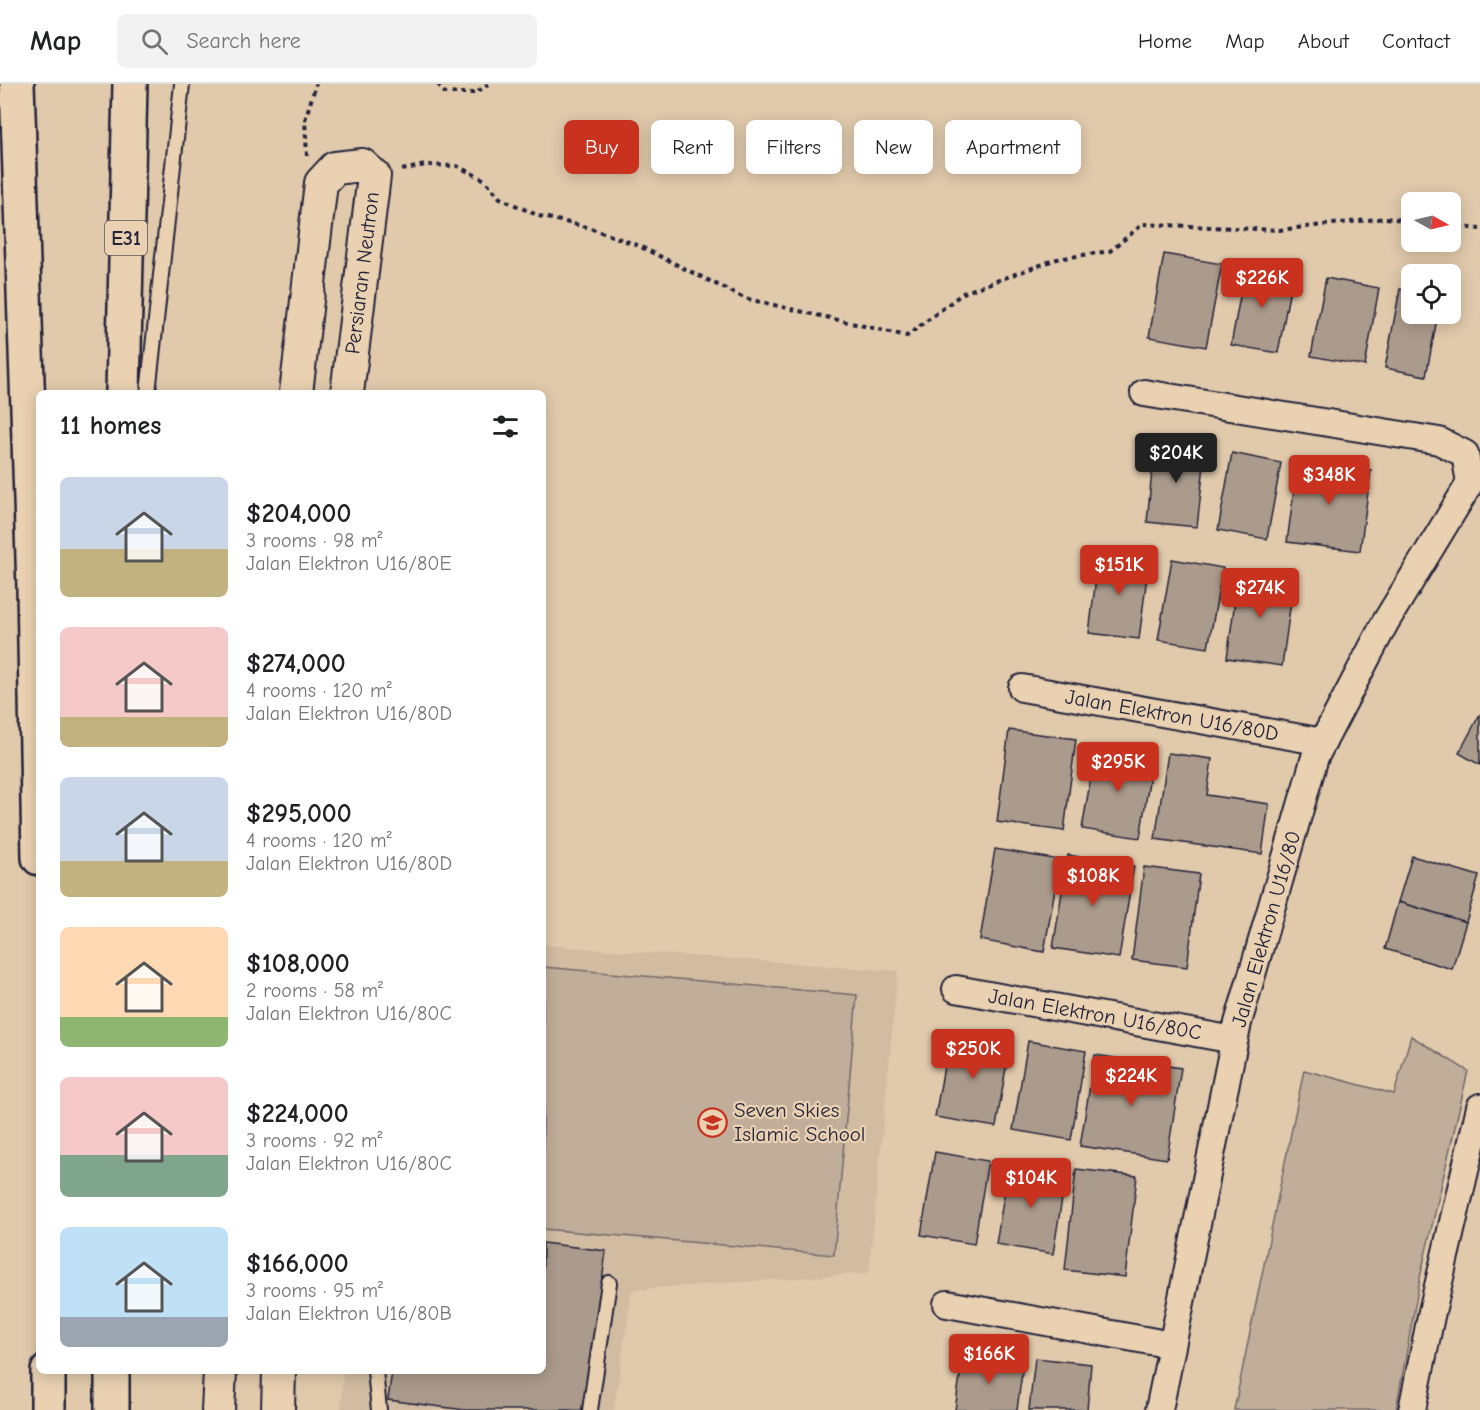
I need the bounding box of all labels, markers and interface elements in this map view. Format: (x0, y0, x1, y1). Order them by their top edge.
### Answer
search box (117, 14, 537, 68)
text: Map (30, 25, 81, 57)
icon: search (138, 25, 171, 58)
text: Search here (186, 28, 301, 54)
text: Home (1138, 29, 1192, 53)
text: Map (1225, 29, 1265, 53)
text: About (1298, 29, 1349, 53)
text: Contact (1382, 29, 1450, 53)
chip: Buy (564, 120, 639, 174)
chip: Rent (651, 120, 734, 174)
chip: Filters (746, 120, 842, 174)
chip: New (854, 120, 933, 174)
chip: Apartment (945, 120, 1081, 174)
street label: Persiaran Neutron (340, 191, 384, 355)
north arrow (1401, 192, 1461, 252)
map controls (1401, 192, 1461, 324)
road number: E31 (105, 221, 147, 255)
pin: $226K (1220, 258, 1304, 309)
button: locate (1401, 264, 1461, 324)
text: $226K (1235, 266, 1289, 289)
icon: filters (489, 410, 522, 443)
text: 11 homes (60, 411, 161, 441)
pin: $204K (1134, 433, 1218, 484)
text: $204K (1149, 441, 1203, 464)
pin: $348K (1287, 455, 1371, 506)
text: $348K (1303, 463, 1355, 486)
text: $204,000 (246, 499, 351, 529)
icon: home (108, 501, 180, 573)
text: 3 rooms · 98 m² (246, 529, 382, 552)
pin: $151K (1077, 545, 1161, 596)
text: Jalan Elektron U16/80E (246, 552, 452, 575)
text: $151K (1094, 553, 1144, 576)
pin: $274K (1218, 568, 1302, 619)
text: $274K (1235, 576, 1285, 599)
text: $274,000 (246, 649, 346, 679)
icon: home (108, 651, 180, 723)
text: 4 rooms · 120 m² (246, 679, 392, 702)
street label: Jalan Elektron U16/80D (1063, 684, 1281, 746)
text: Jalan Elektron U16/80D (246, 702, 452, 725)
pin: $295K (1076, 742, 1160, 793)
text: $295K (1091, 750, 1145, 773)
text: $295,000 (246, 799, 352, 829)
icon: home (108, 801, 180, 873)
street label: Jalan Elektron U16/80 (1226, 828, 1306, 1030)
text: 4 rooms · 120 m² (246, 829, 392, 852)
text: Jalan Elektron U16/80D (246, 852, 452, 875)
pin: $108K (1051, 856, 1135, 907)
text: $108K (1067, 864, 1119, 887)
text: $108,000 (246, 949, 350, 979)
icon: home (108, 951, 180, 1023)
text: 2 rooms · 58 m² (246, 979, 383, 1002)
street label: Jalan Elektron U16/80C (987, 983, 1204, 1045)
text: Jalan Elektron U16/80C (246, 1002, 452, 1025)
pin: $250K (931, 1029, 1015, 1080)
text: $250K (945, 1037, 1001, 1060)
pin: $224K (1089, 1056, 1173, 1107)
text: $224K (1105, 1064, 1157, 1087)
place label: Seven Skies Islamic School (734, 1098, 865, 1146)
text: $224,000 (246, 1099, 349, 1129)
icon: home (108, 1101, 180, 1173)
school or university icon: Seven Skies Islamic School (697, 1106, 729, 1138)
text: 3 rooms · 92 m² (246, 1129, 383, 1152)
text: Jalan Elektron U16/80C (246, 1152, 452, 1175)
pin: $104K (989, 1158, 1073, 1209)
text: $104K (1005, 1166, 1057, 1189)
text: $166,000 (246, 1249, 349, 1279)
icon: home (108, 1251, 180, 1323)
text: 3 rooms · 95 m² (246, 1279, 383, 1302)
text: Jalan Elektron U16/80B (246, 1302, 452, 1325)
pin: $166K (947, 1334, 1031, 1385)
text: $166K (963, 1342, 1015, 1365)

